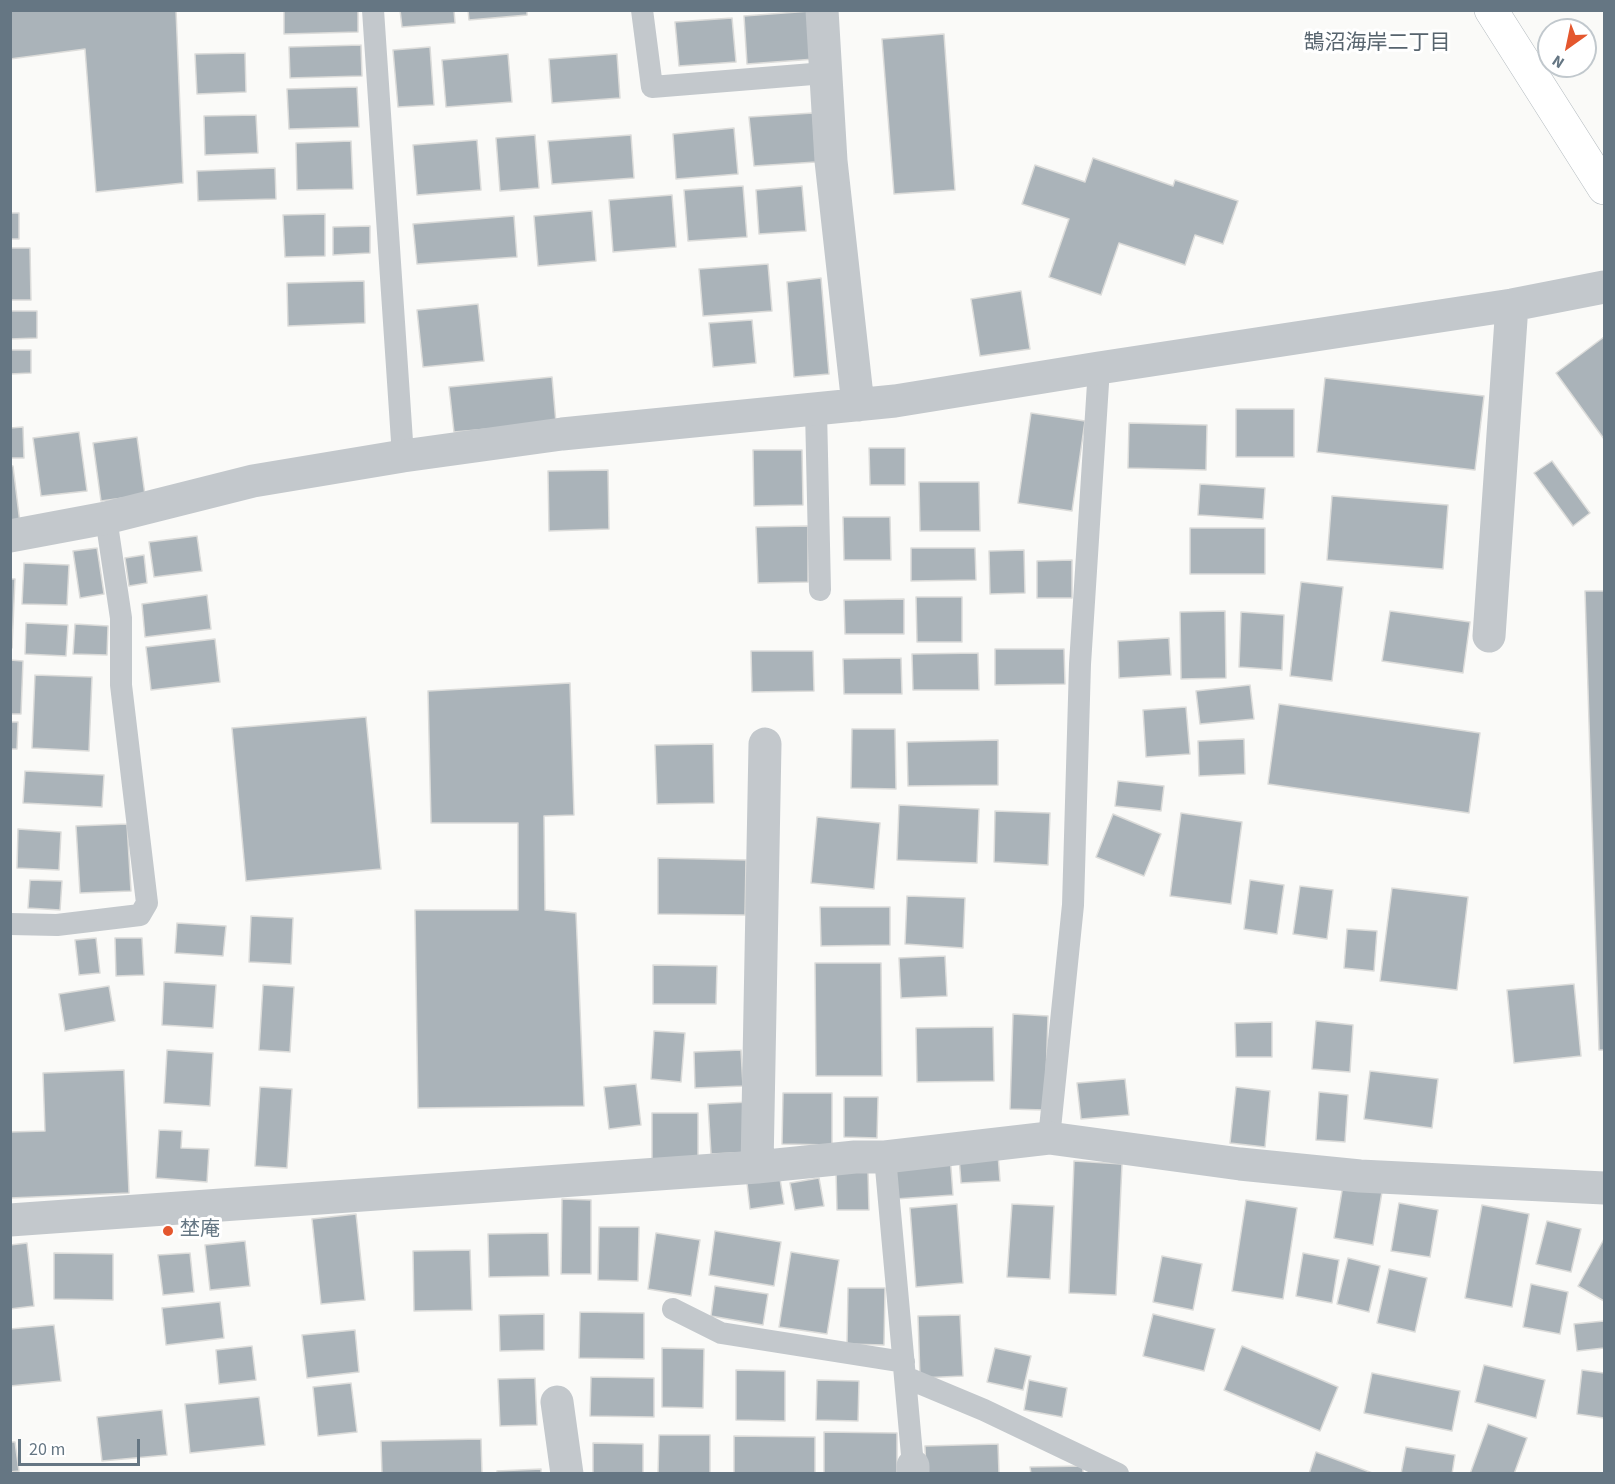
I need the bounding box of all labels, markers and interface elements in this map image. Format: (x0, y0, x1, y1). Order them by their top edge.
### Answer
north arrow (1537, 18, 1597, 78)
district label: 鵠沼海岸二丁目 (1304, 31, 1450, 57)
text: N (1548, 49, 1569, 74)
place label: 埜庵 (180, 1219, 220, 1243)
marker: 埜庵 (161, 1224, 175, 1238)
scale bar (21, 1427, 142, 1465)
text: 20 m (29, 1437, 65, 1462)

